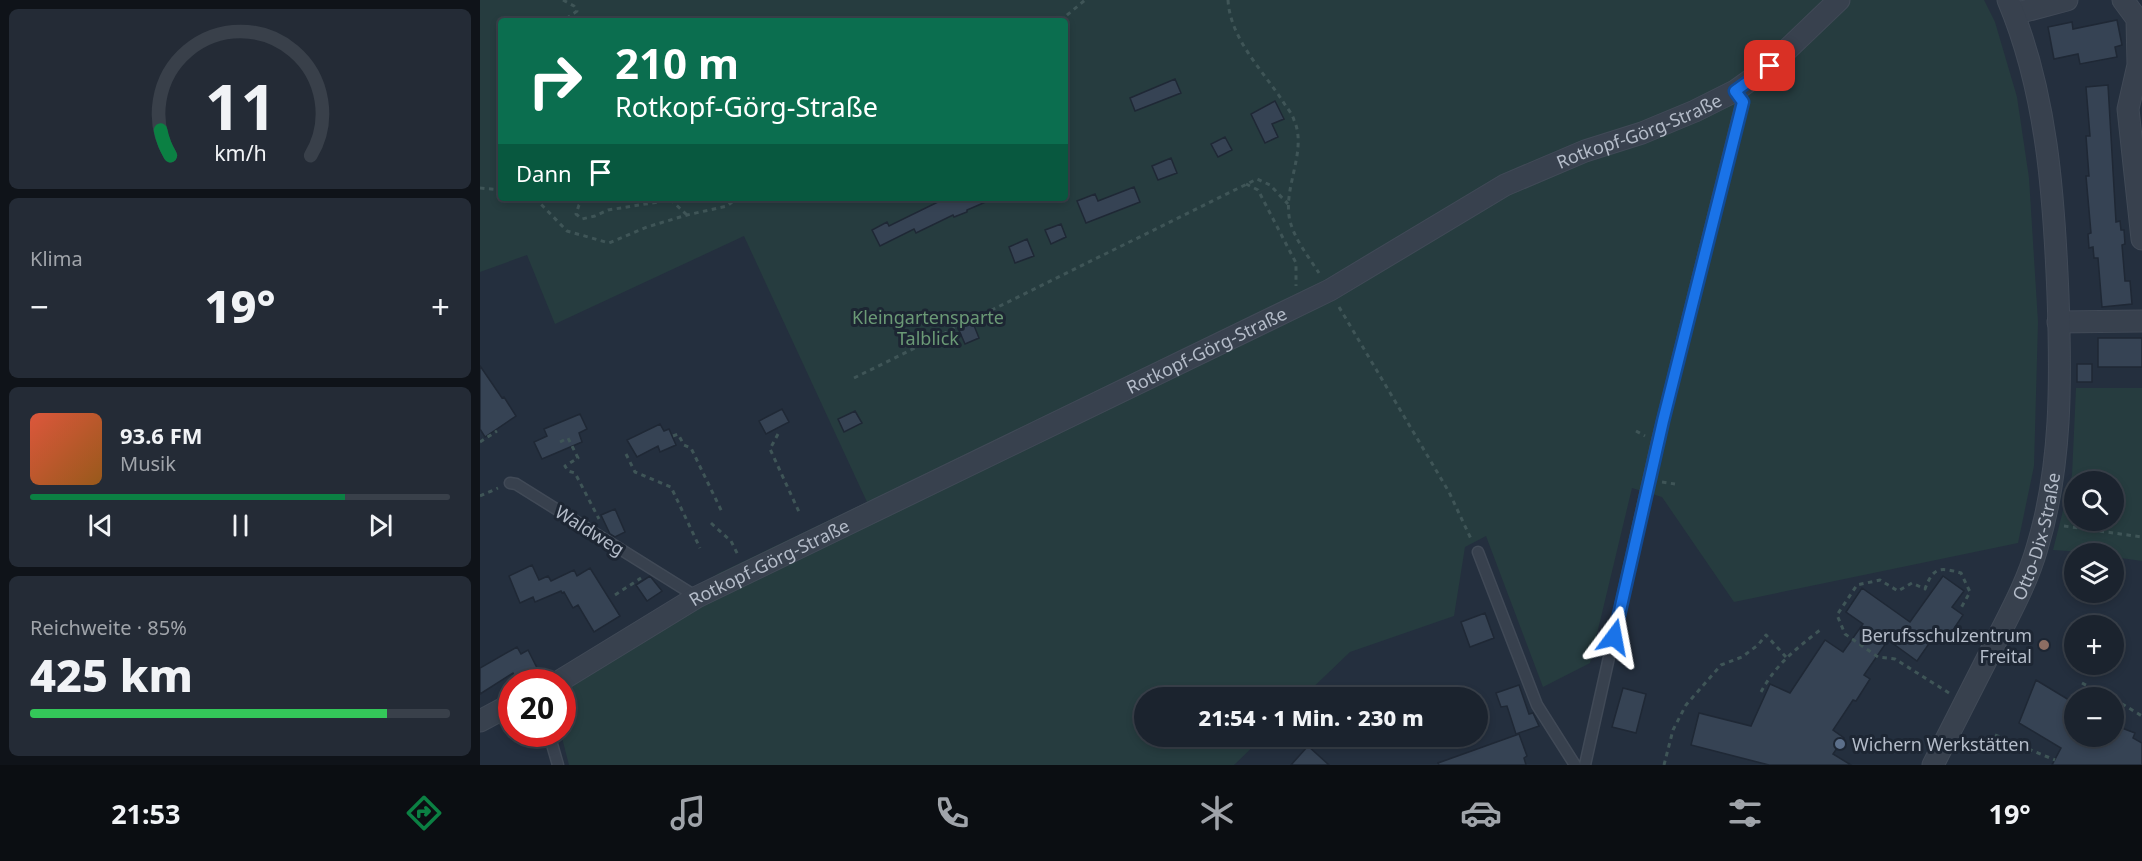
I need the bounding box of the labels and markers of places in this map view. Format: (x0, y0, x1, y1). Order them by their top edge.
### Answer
pin (1744, 40, 1795, 91)
place label: Berufsschulzentrum Freital (1861, 623, 2032, 668)
marker: Berufsschulzentrum Freital (2037, 638, 2051, 652)
place label: Wichern Werkstätten (1852, 732, 2030, 756)
marker: Wichern Werkstätten (1833, 737, 1847, 751)

